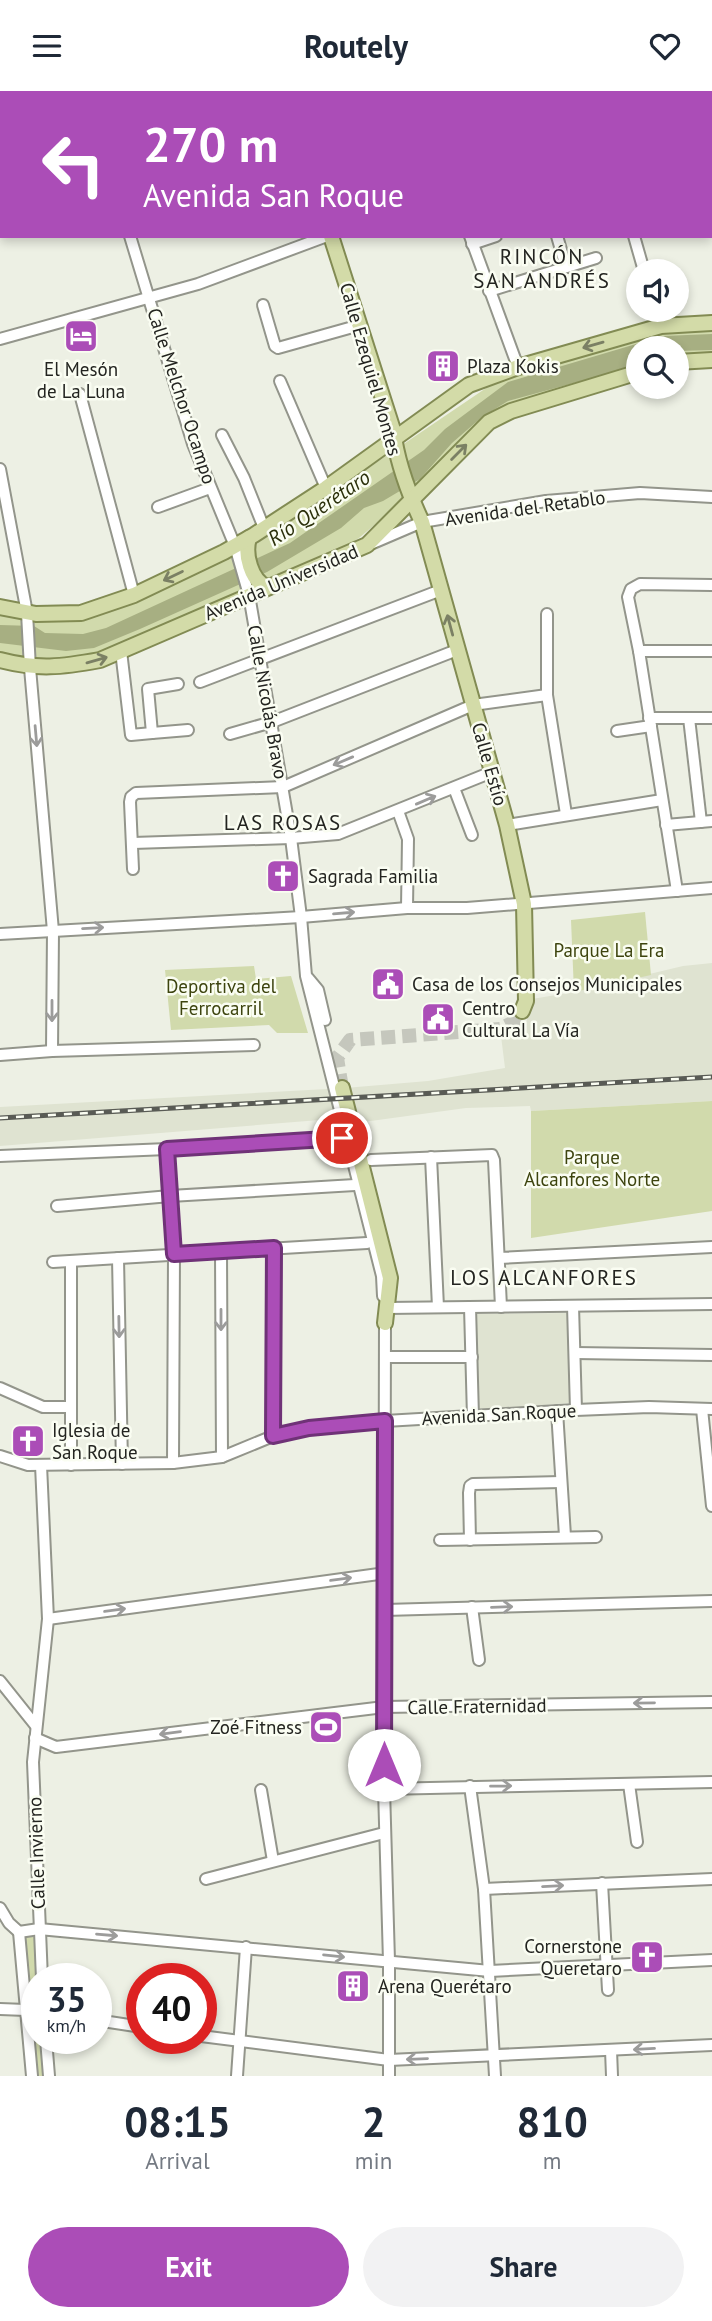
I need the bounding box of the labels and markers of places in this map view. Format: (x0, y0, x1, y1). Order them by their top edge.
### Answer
hotel icon: El Mesón de La Luna (62, 317, 100, 355)
building icon: Plaza Kokis (424, 347, 462, 385)
place label: Plaza Kokis (467, 354, 559, 378)
place label: El Mesón de La Luna (37, 357, 125, 403)
church icon: Sagrada Familia (264, 857, 302, 895)
place label: Sagrada Familia (308, 864, 438, 888)
public building icon: Casa de los Consejos Municipales (369, 965, 407, 1003)
place label: Casa de los Consejos Municipales (412, 972, 682, 996)
place label: Centro Cultural La Vía (462, 996, 579, 1042)
public building icon: Centro Cultural La Vía (419, 1000, 457, 1038)
pin (312, 1108, 372, 1168)
place label: Iglesia de San Roque (52, 1418, 138, 1464)
church icon: Iglesia de San Roque (9, 1422, 47, 1460)
sports icon: Zoé Fitness (307, 1708, 345, 1746)
place label: Zoé Fitness (210, 1715, 302, 1739)
place label: Cornerstone Queretaro (524, 1934, 622, 1980)
church icon: Cornerstone Queretaro (628, 1938, 666, 1976)
building icon: Arena Querétaro (334, 1967, 372, 2005)
place label: Arena Querétaro (378, 1974, 512, 1998)

